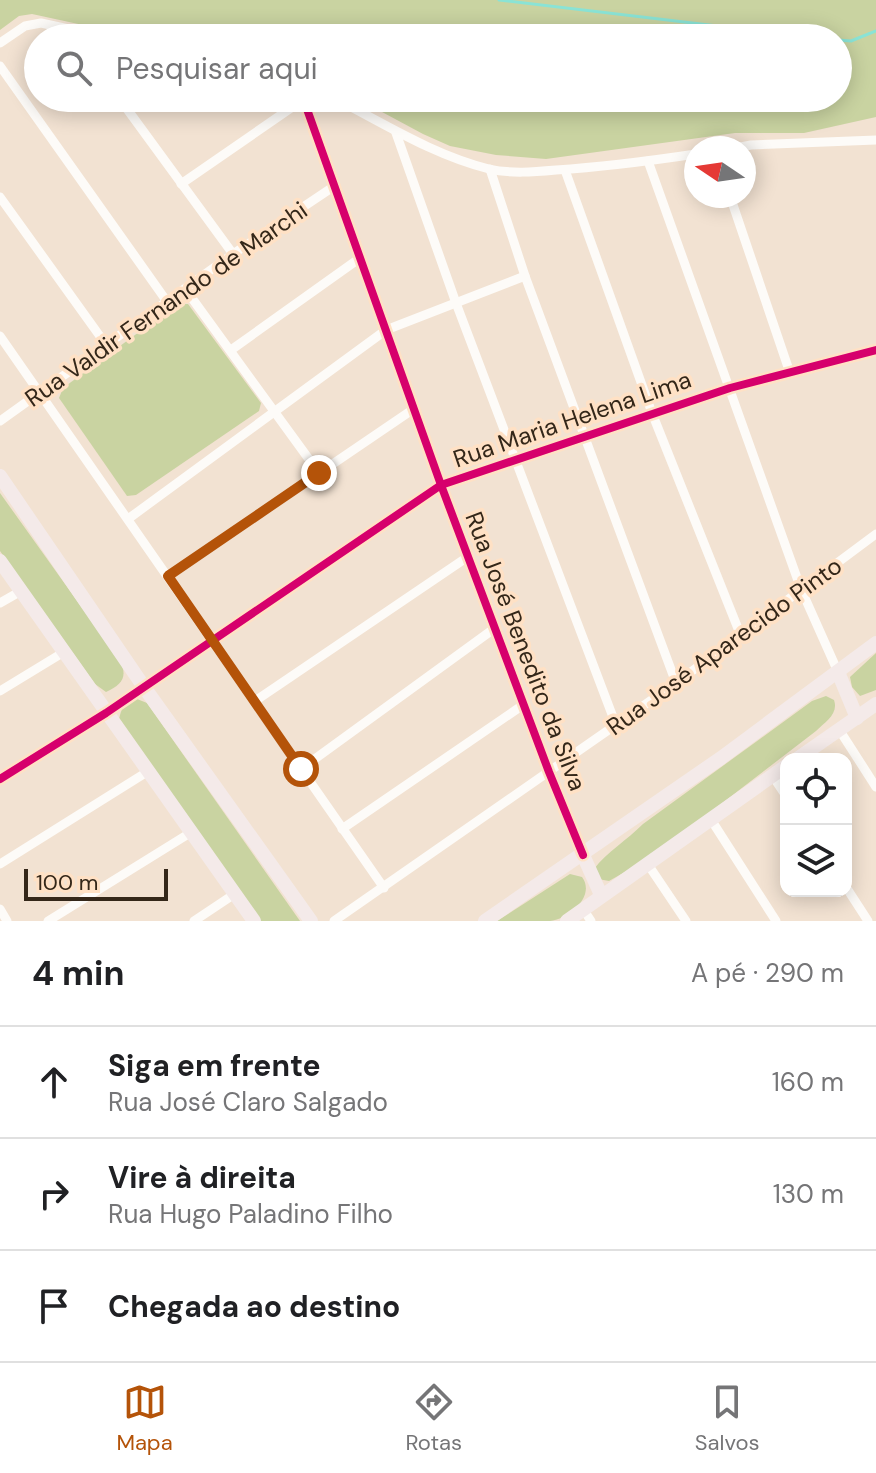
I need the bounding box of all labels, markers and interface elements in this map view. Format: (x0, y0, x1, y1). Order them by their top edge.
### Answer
search box (24, 24, 852, 112)
icon: search (52, 46, 96, 90)
text: Pesquisar aqui (116, 49, 318, 88)
north arrow (684, 136, 756, 208)
street label: Rua Valdir Fernando de Marchi (19, 194, 313, 414)
street label: Rua Maria Helena Lima (449, 364, 695, 474)
route end (301, 455, 337, 491)
street label: Rua José Benedito da Silva (458, 507, 594, 795)
street label: Rua José Aparecido Pinto (600, 550, 848, 742)
route start (283, 751, 319, 787)
map controls (780, 753, 852, 897)
button: locate (780, 753, 852, 825)
button: layers (780, 825, 852, 897)
scale bar (24, 865, 168, 901)
text: 100 m (36, 868, 98, 897)
text: 4 min (32, 951, 124, 996)
text: A pé · 290 m (691, 956, 844, 990)
text: Siga em frente (108, 1046, 321, 1085)
icon: ahead (32, 1060, 76, 1104)
text: 160 m (772, 1065, 844, 1099)
text: Rua José Claro Salgado (108, 1085, 388, 1119)
text: Vire à direita (108, 1158, 296, 1197)
icon: right (32, 1172, 76, 1216)
text: 130 m (773, 1177, 844, 1211)
text: Rua Hugo Paladino Filho (108, 1197, 393, 1231)
icon: arrive (32, 1284, 76, 1328)
text: Chegada ao destino (108, 1287, 400, 1326)
tab: Mapa (116, 1380, 173, 1457)
tab: Rotas (405, 1380, 462, 1457)
tab: Salvos (695, 1380, 760, 1457)

